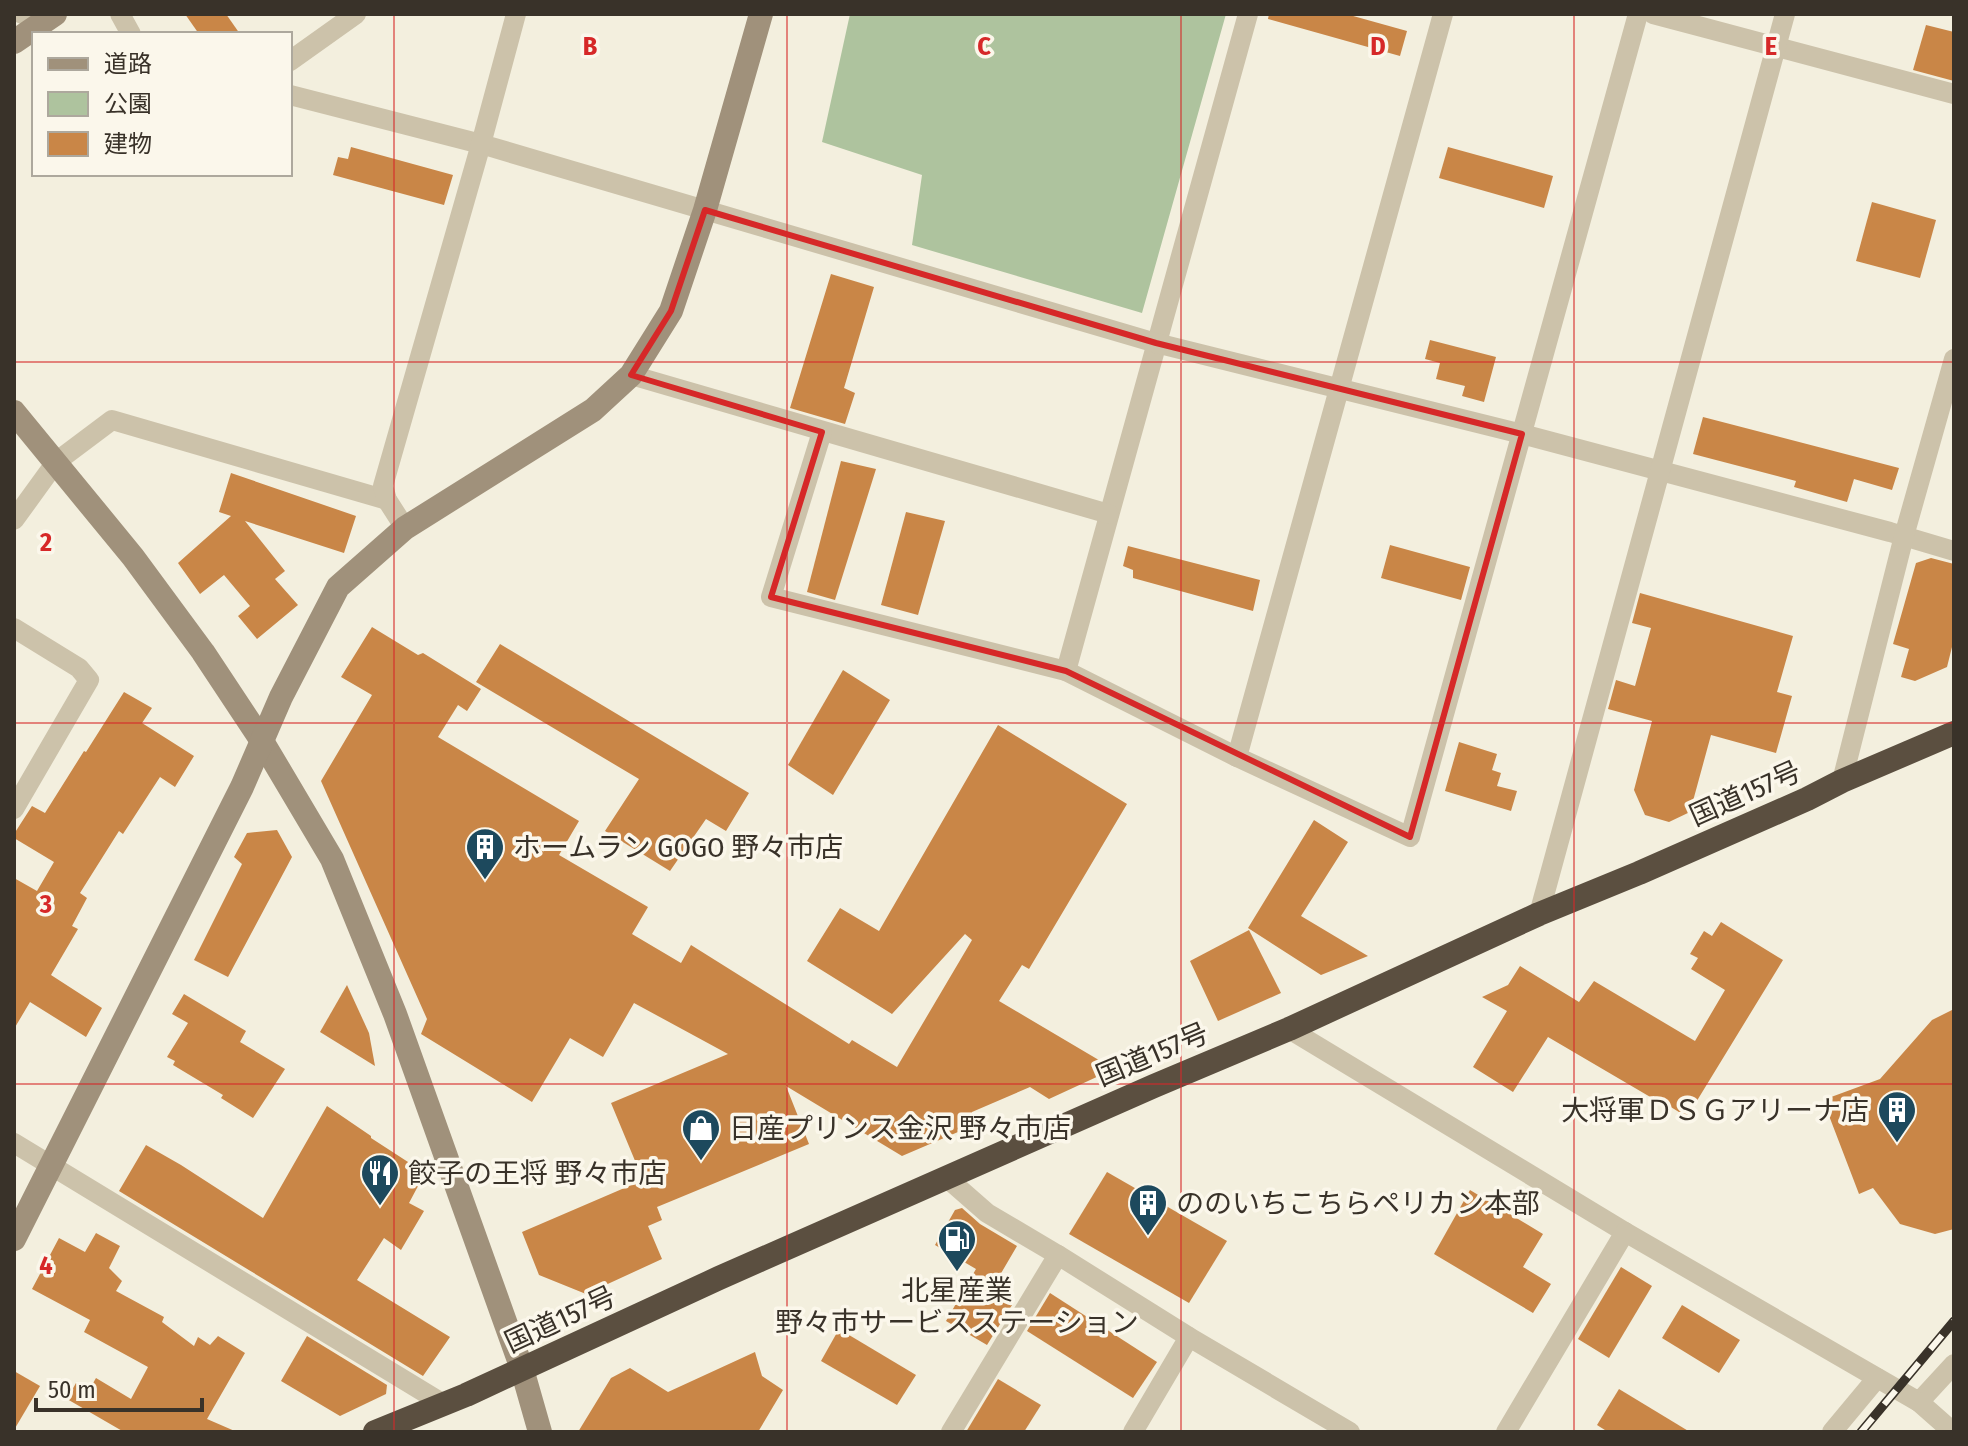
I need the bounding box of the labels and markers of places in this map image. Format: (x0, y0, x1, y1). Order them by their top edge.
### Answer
building icon: ホームラン GOGO 野々市店 (464, 826, 506, 881)
place label: ホームラン GOGO 野々市店 (513, 831, 843, 864)
building icon: 大将軍ＤＳＧアリーナ店 (1876, 1089, 1918, 1144)
place label: 大将軍ＤＳＧアリーナ店 (1561, 1094, 1869, 1127)
shop icon: 日産プリンス金沢 野々市店 (680, 1107, 722, 1162)
place label: 日産プリンス金沢 野々市店 (729, 1112, 1071, 1145)
restaurant icon: 餃子の王将 野々市店 (359, 1152, 401, 1207)
place label: 餃子の王将 野々市店 (408, 1157, 667, 1190)
building icon: ののいちこちらペリカン本部 (1127, 1182, 1169, 1237)
place label: ののいちこちらペリカン本部 (1176, 1187, 1540, 1220)
fuel station icon: 北星産業 野々市サービスステーション (936, 1218, 978, 1273)
place label: 北星産業 野々市サービスステーション (775, 1274, 1139, 1339)

